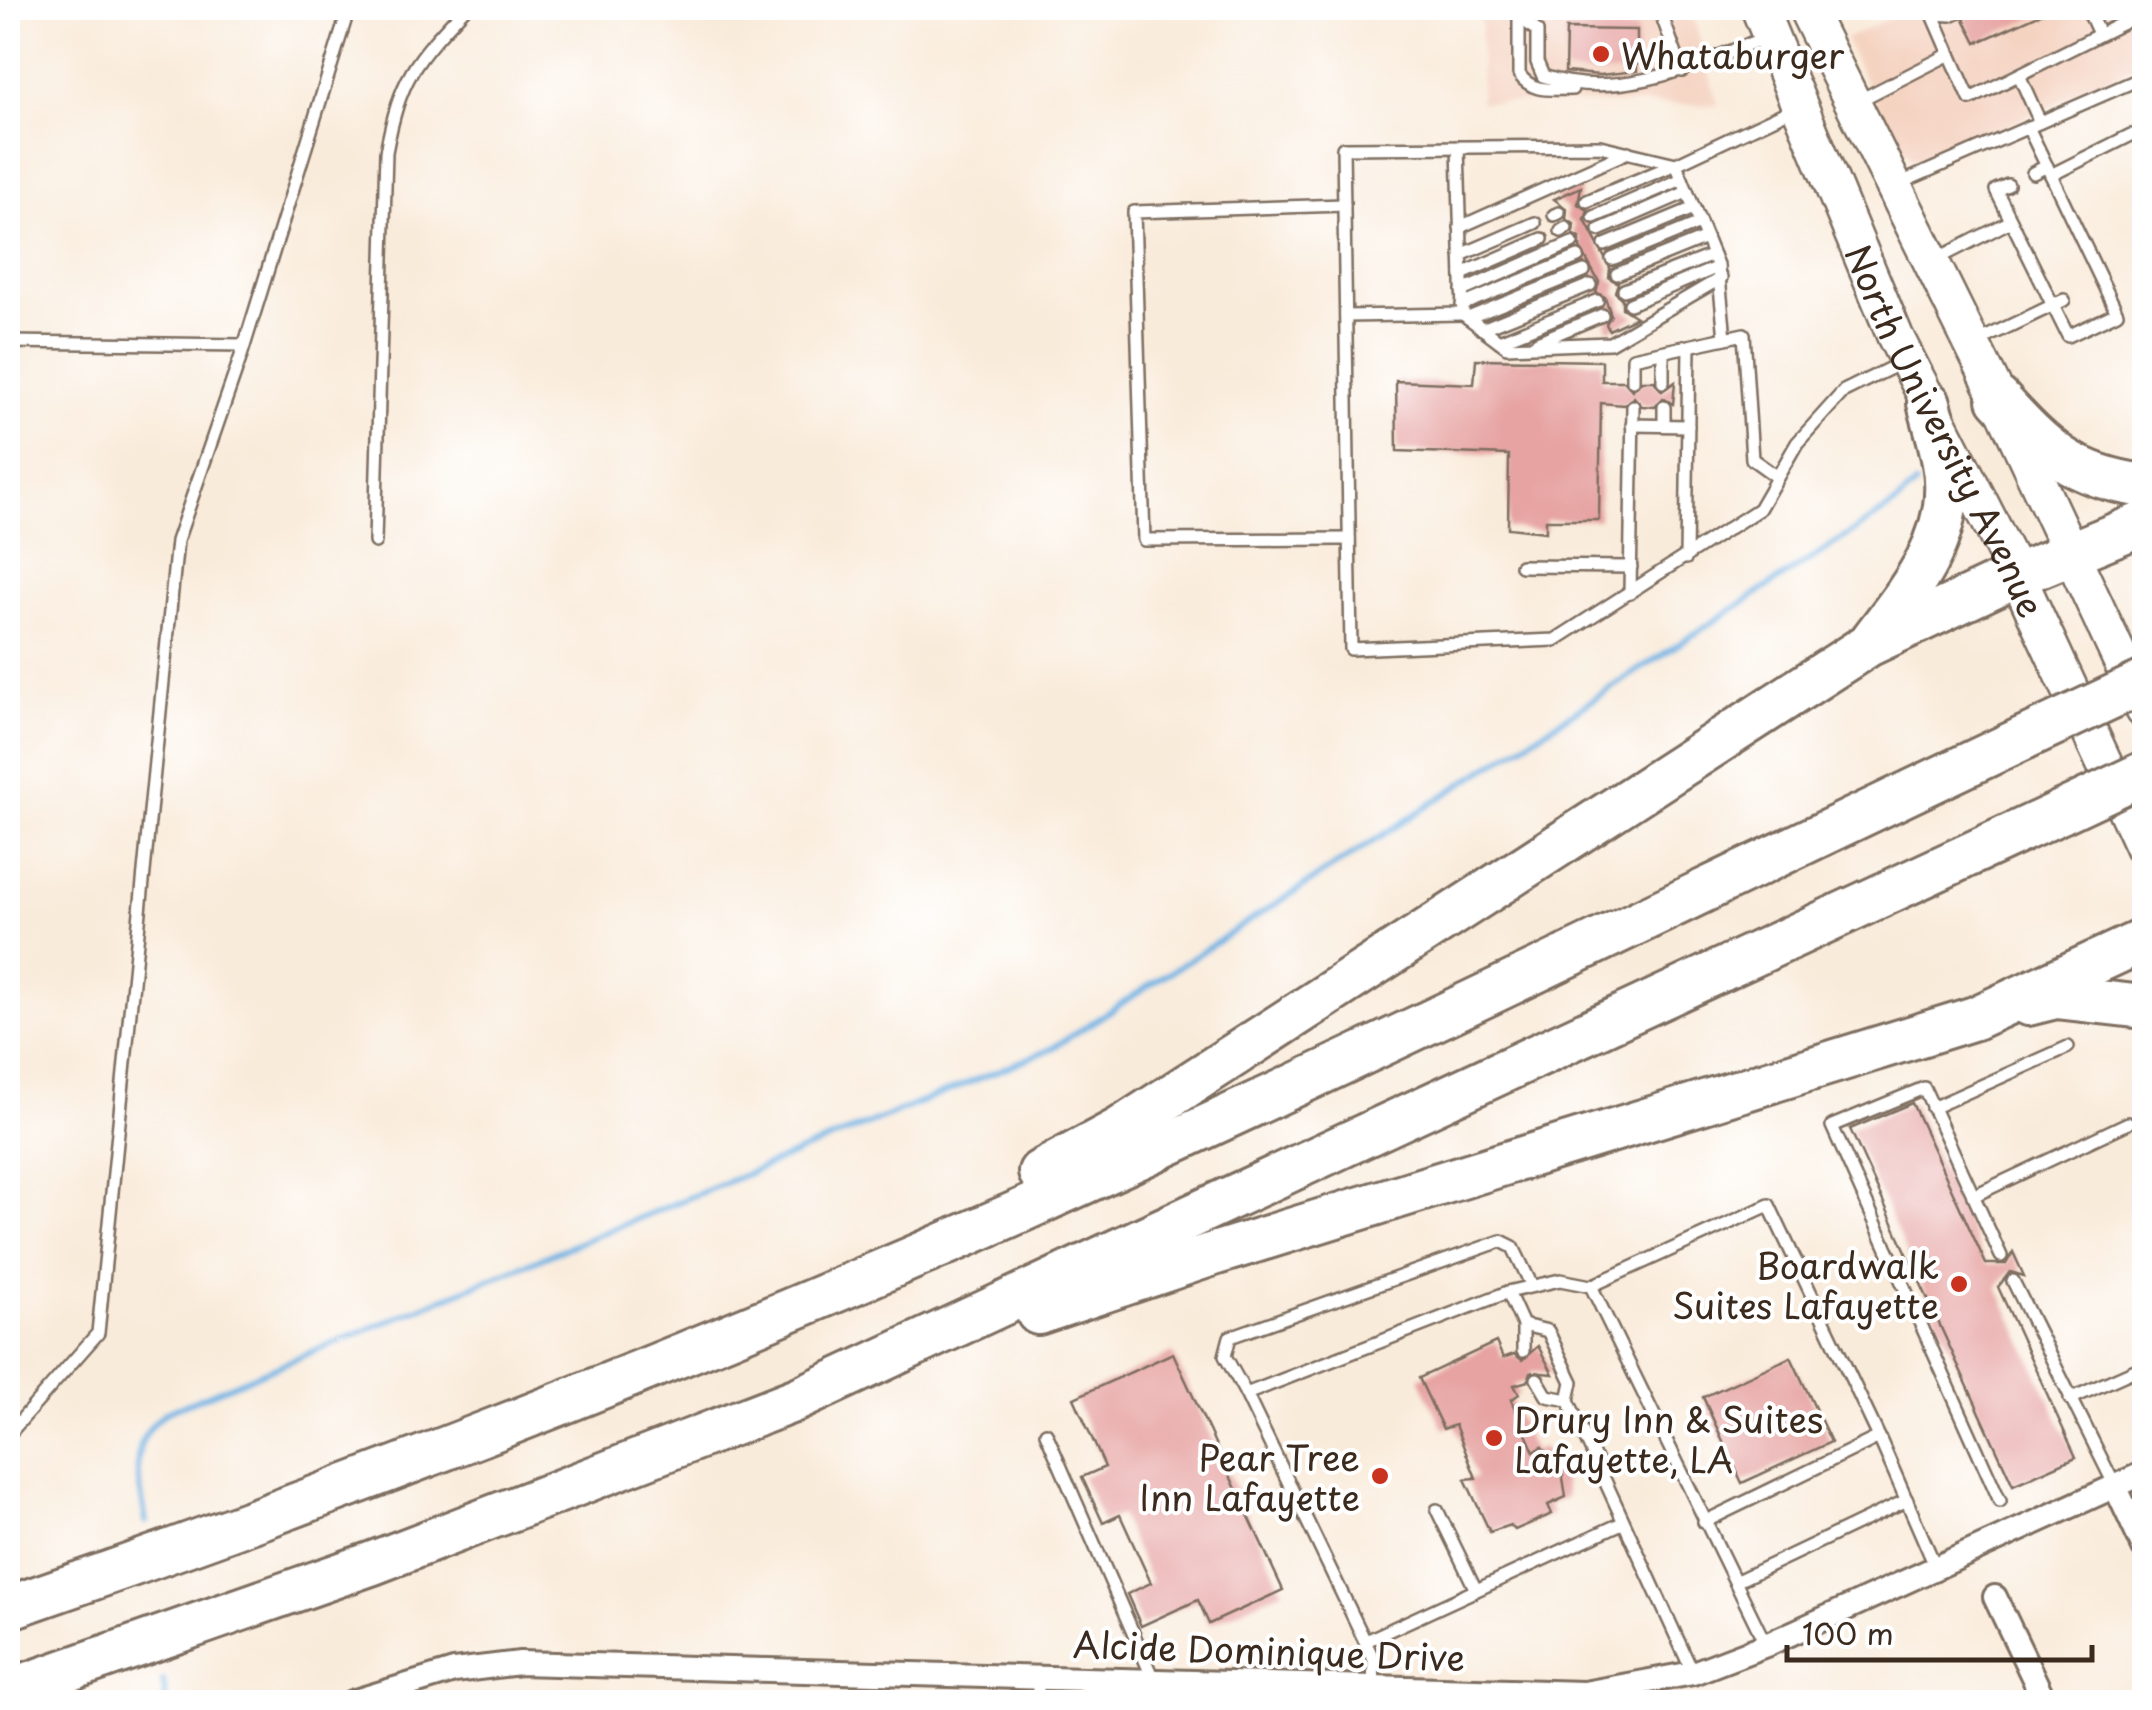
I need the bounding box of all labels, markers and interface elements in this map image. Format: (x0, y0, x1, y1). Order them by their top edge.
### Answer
place label: Whataburger (1621, 28, 1845, 81)
marker: Whataburger (1590, 43, 1612, 65)
street label: North University Avenue (1833, 236, 2059, 625)
place label: Boardwalk Suites Lafayette (1672, 1238, 1939, 1331)
marker: Boardwalk Suites Lafayette (1948, 1273, 1970, 1295)
place label: Drury Inn & Suites Lafayette, LA (1514, 1392, 1823, 1485)
marker: Drury Inn & Suites Lafayette, LA (1483, 1427, 1505, 1449)
place label: Pear Tree Inn Lafayette (1140, 1430, 1360, 1523)
marker: Pear Tree Inn Lafayette (1369, 1465, 1391, 1487)
scale bar (1787, 1600, 2092, 1662)
text: 100 m (1802, 1610, 1894, 1655)
street label: Alcide Dominique Drive (1072, 1617, 1466, 1683)

